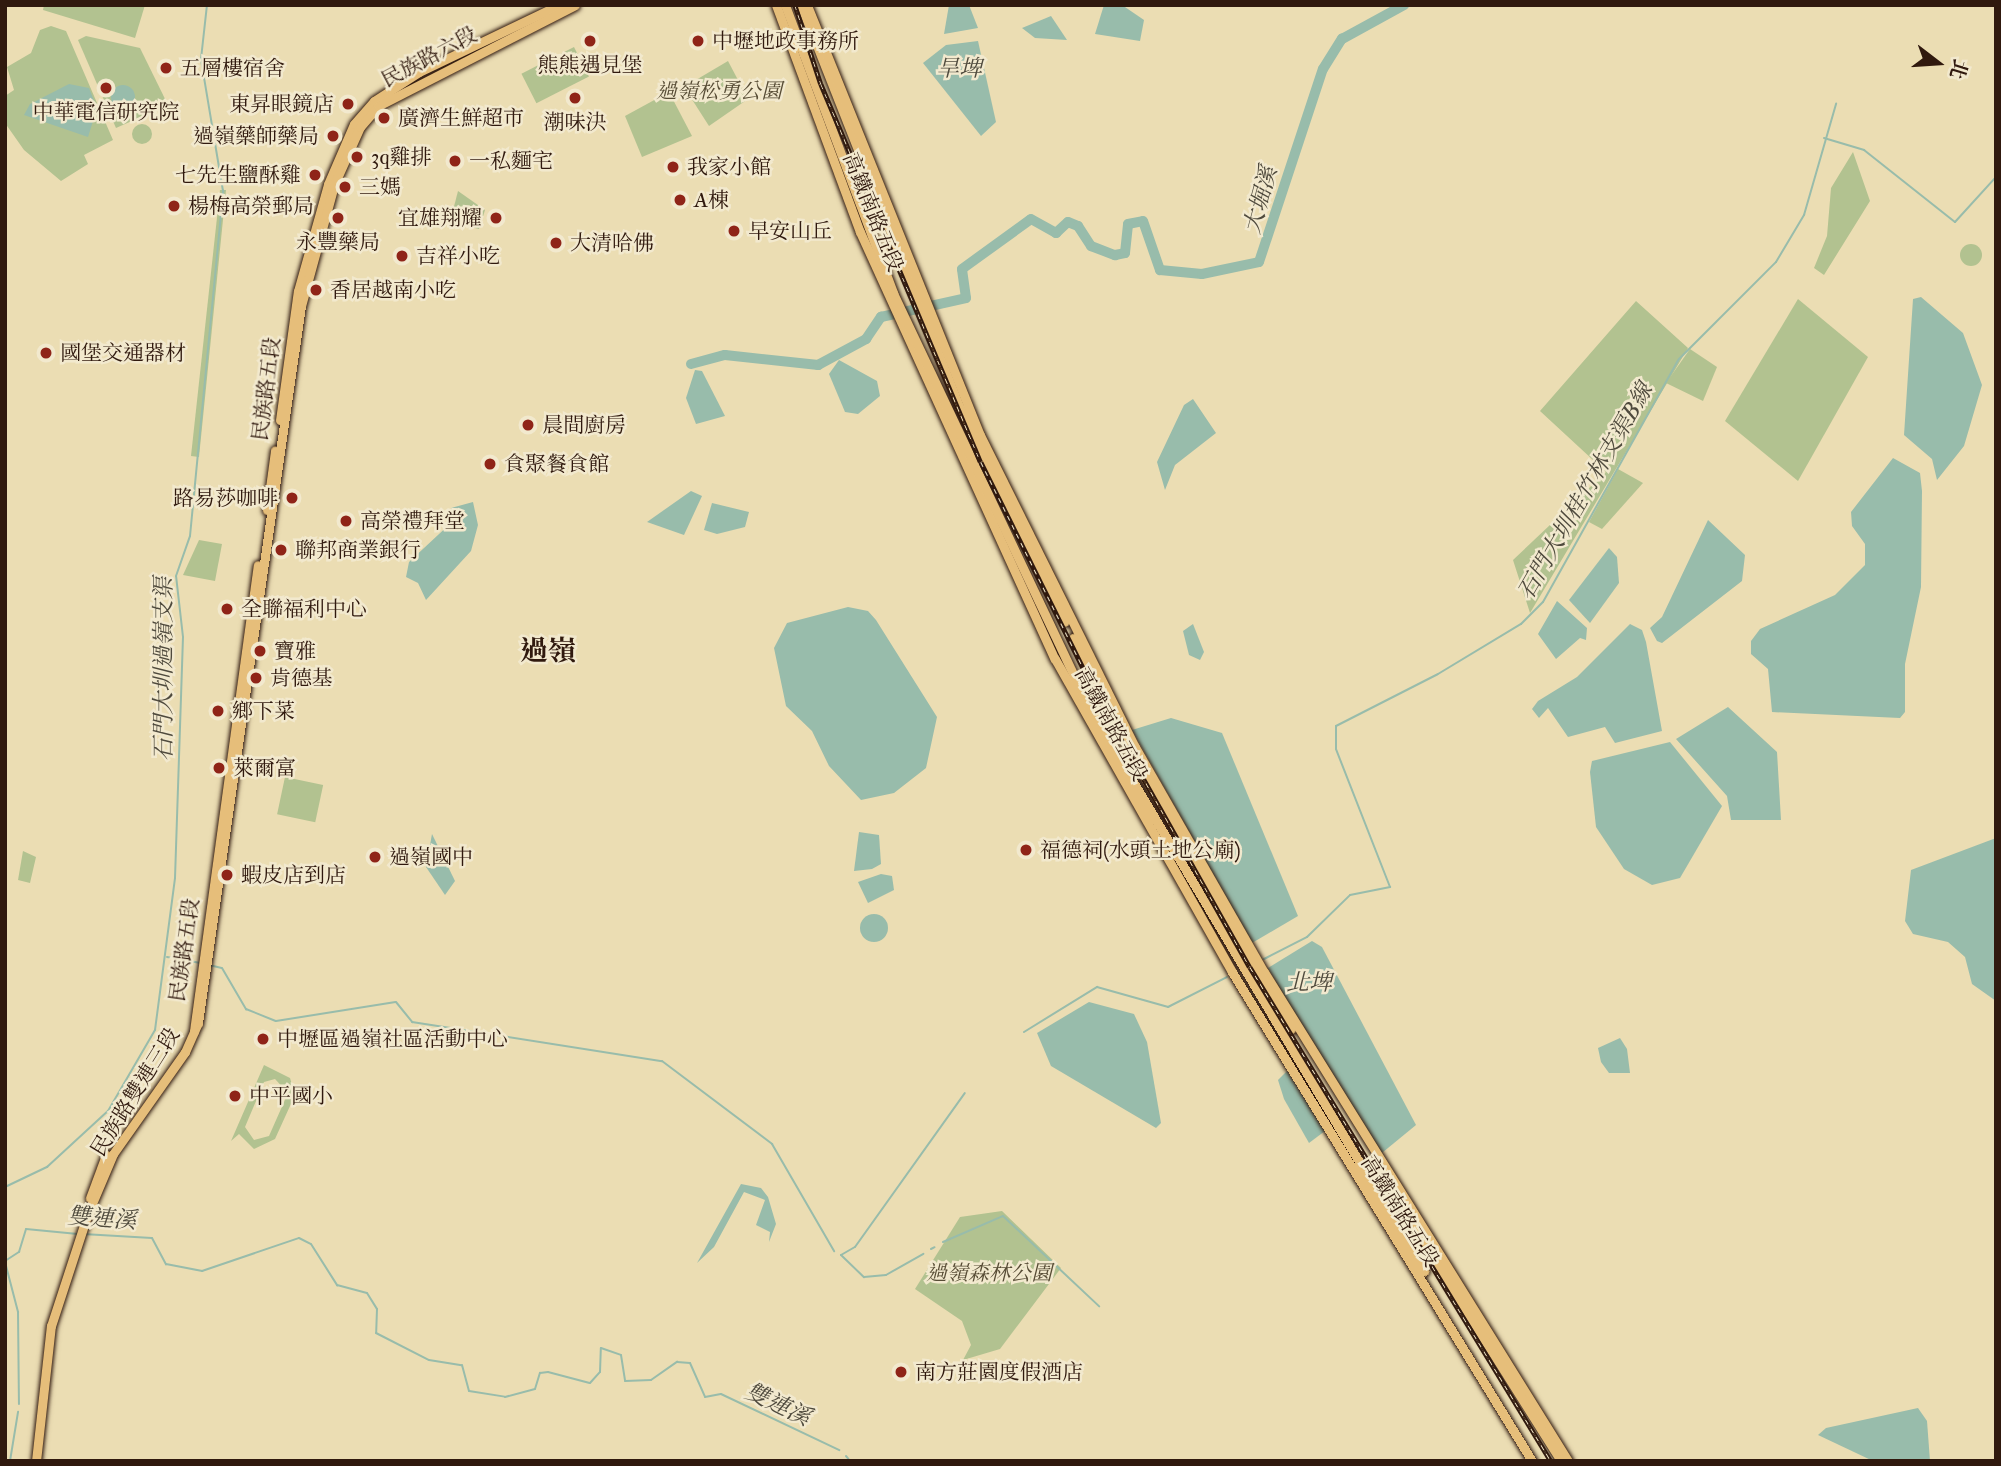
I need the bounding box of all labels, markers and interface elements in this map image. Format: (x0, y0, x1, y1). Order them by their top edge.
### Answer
street label: 民族路六段 (377, 21, 481, 93)
place label: 中壢地政事務所 (712, 28, 859, 54)
north arrow (1903, 28, 1973, 98)
marker: 熊熊遇見堡 (582, 33, 598, 49)
marker: 中壢地政事務所 (690, 33, 706, 49)
place label: 熊熊遇見堡 (538, 52, 642, 78)
water label: 旱埤 (936, 54, 982, 82)
place label: 五層樓宿舍 (180, 55, 285, 81)
text: 北 (1945, 57, 1972, 82)
marker: 五層樓宿舍 (158, 60, 174, 76)
park label: 過嶺松勇公園 (656, 78, 782, 104)
marker: 中華電信研究院 (98, 80, 114, 96)
marker: 潮味決 (567, 90, 583, 106)
place label: 東昇眼鏡店 (229, 91, 334, 117)
marker: 東昇眼鏡店 (340, 96, 356, 112)
place label: 中華電信研究院 (33, 99, 179, 125)
place label: 廣濟生鮮超市 (398, 105, 524, 131)
place label: 潮味決 (544, 109, 606, 135)
marker: 廣濟生鮮超市 (376, 110, 392, 126)
place label: 過嶺藥師藥局 (193, 123, 319, 149)
marker: 過嶺藥師藥局 (325, 128, 341, 144)
place label: 3q雞排 (371, 144, 431, 170)
place label: 一私麵宅 (469, 148, 553, 174)
marker: 3q雞排 (349, 149, 365, 165)
street label: 高鐵南路五段 (838, 149, 908, 275)
marker: 一私麵宅 (447, 153, 463, 169)
place label: 我家小館 (687, 154, 771, 180)
marker: 我家小館 (665, 159, 681, 175)
place label: 七先生鹽酥雞 (175, 162, 301, 188)
water label: 大堀溪 (1238, 163, 1282, 237)
marker: 七先生鹽酥雞 (307, 167, 323, 183)
place label: 三媽 (359, 174, 401, 200)
marker: 三媽 (337, 179, 353, 195)
place label: A棟 (694, 187, 729, 213)
marker: A棟 (672, 192, 688, 208)
place label: 楊梅高榮郵局 (188, 193, 314, 219)
marker: 楊梅高榮郵局 (166, 198, 182, 214)
place label: 宜雄翔耀 (398, 205, 482, 231)
marker: 永豐藥局 (330, 210, 346, 226)
marker: 宜雄翔耀 (488, 210, 504, 226)
place label: 早安山丘 (748, 218, 832, 244)
marker: 早安山丘 (726, 223, 742, 239)
place label: 永豐藥局 (296, 229, 380, 255)
place label: 大清哈佛 (570, 230, 654, 256)
marker: 大清哈佛 (548, 235, 564, 251)
place label: 吉祥小吃 (416, 243, 500, 269)
marker: 吉祥小吃 (394, 248, 410, 264)
place label: 香居越南小吃 (330, 277, 456, 303)
marker: 香居越南小吃 (308, 282, 324, 298)
street label: 民族路五段 (247, 335, 285, 443)
place label: 國堡交通器材 (60, 340, 186, 366)
marker: 國堡交通器材 (38, 345, 54, 361)
water label: 石門大圳桂竹林支渠B線 (1512, 378, 1658, 604)
place label: 晨間廚房 (542, 412, 626, 438)
marker: 晨間廚房 (520, 417, 536, 433)
place label: 食聚餐食館 (504, 451, 609, 477)
marker: 食聚餐食館 (482, 456, 498, 472)
place label: 路易莎咖啡 (173, 485, 278, 511)
marker: 路易莎咖啡 (284, 490, 300, 506)
place label: 高榮禮拜堂 (360, 508, 465, 534)
marker: 高榮禮拜堂 (338, 513, 354, 529)
place label: 聯邦商業銀行 (295, 537, 421, 563)
marker: 聯邦商業銀行 (273, 542, 289, 558)
water label: 石門大圳過嶺支渠 (149, 577, 177, 761)
place label: 全聯福利中心 (241, 596, 367, 622)
marker: 全聯福利中心 (219, 601, 235, 617)
district label: 過嶺 (520, 634, 576, 668)
place label: 寶雅 (274, 638, 316, 664)
marker: 寶雅 (252, 643, 268, 659)
street label: 高鐵南路五段 (1069, 663, 1153, 785)
place label: 肯德基 (270, 665, 333, 691)
marker: 肯德基 (248, 670, 264, 686)
place label: 鄉下菜 (232, 698, 295, 724)
marker: 鄉下菜 (210, 703, 226, 719)
place label: 萊爾富 (233, 755, 296, 781)
marker: 萊爾富 (211, 760, 227, 776)
place label: 福德祠(水頭土地公廟) (1040, 837, 1241, 863)
marker: 福德祠(水頭土地公廟) (1018, 842, 1034, 858)
place label: 過嶺國中 (389, 844, 473, 870)
marker: 過嶺國中 (367, 849, 383, 865)
place label: 蝦皮店到店 (241, 862, 346, 888)
marker: 蝦皮店到店 (219, 867, 235, 883)
street label: 民族路五段 (164, 896, 204, 1004)
water label: 北埤 (1286, 968, 1332, 996)
street label: 民族路雙連三段 (85, 1023, 185, 1161)
place label: 中壢區過嶺社區活動中心 (277, 1026, 508, 1052)
marker: 中壢區過嶺社區活動中心 (255, 1031, 271, 1047)
place label: 中平國小 (249, 1083, 333, 1109)
marker: 中平國小 (227, 1088, 243, 1104)
street label: 高鐵南路五段 (1356, 1151, 1444, 1271)
water label: 雙連溪 (67, 1202, 137, 1234)
park label: 過嶺森林公園 (926, 1260, 1052, 1286)
place label: 南方莊園度假酒店 (915, 1359, 1083, 1385)
marker: 南方莊園度假酒店 (893, 1364, 909, 1380)
water label: 雙連溪 (741, 1377, 815, 1431)

